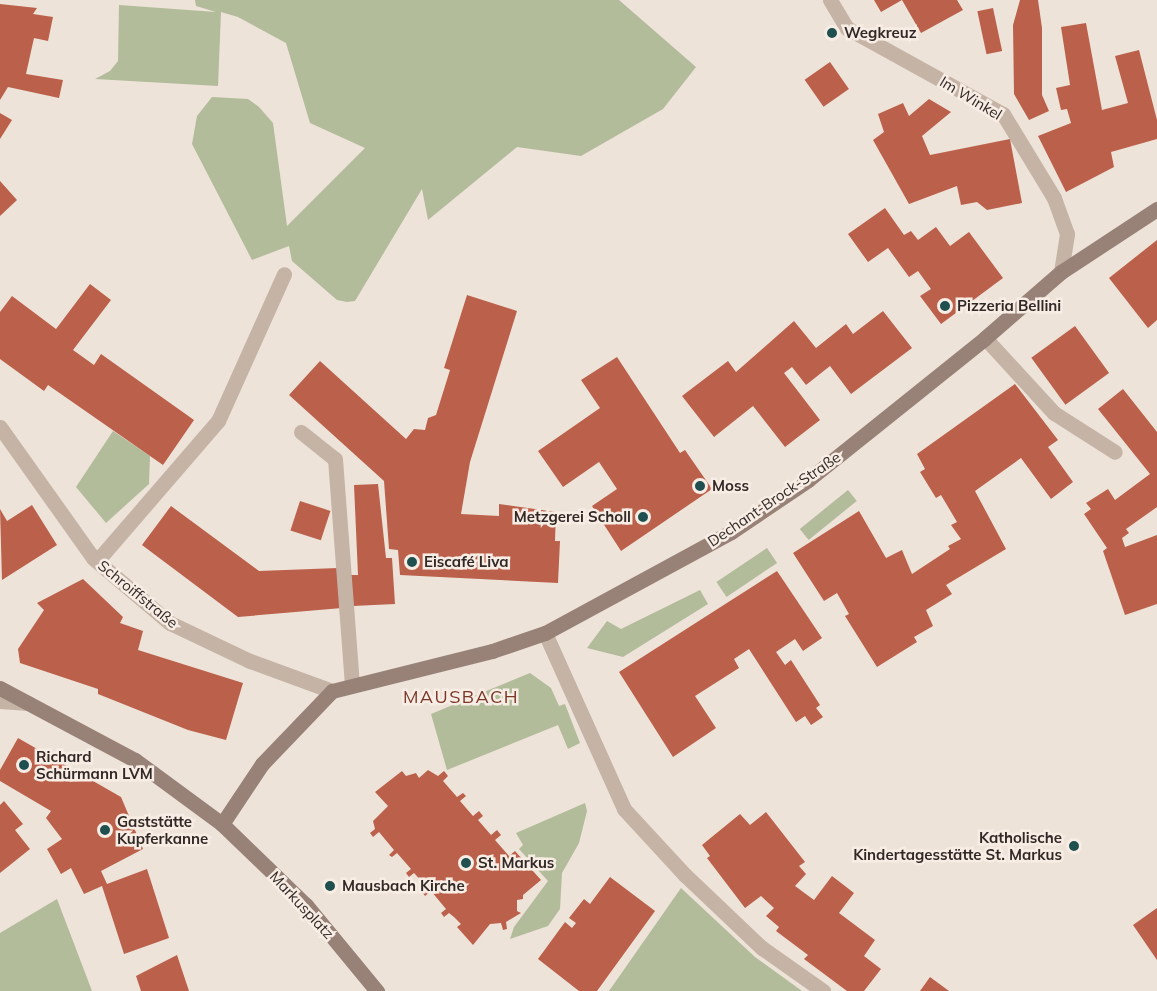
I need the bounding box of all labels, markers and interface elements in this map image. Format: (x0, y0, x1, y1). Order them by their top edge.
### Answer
place label: Wegkreuz (844, 24, 917, 42)
marker: Wegkreuz (825, 26, 839, 40)
street label: Im Winkel (937, 72, 1005, 124)
place label: Pizzeria Bellini (957, 297, 1061, 315)
marker: Pizzeria Bellini (938, 299, 952, 313)
street label: Dechant-Brock-Straße (704, 448, 844, 550)
place label: Moss (712, 477, 749, 495)
marker: Moss (693, 479, 707, 493)
place label: Metzgerei Scholl (514, 508, 631, 526)
marker: Metzgerei Scholl (636, 510, 650, 524)
place label: Eiscafé Liva (424, 553, 508, 571)
marker: Eiscafé Liva (405, 555, 419, 569)
street label: Schroiffstraße (94, 556, 182, 632)
district label: MAUSBACH (403, 686, 519, 708)
place label: Richard Schürmann LVM (36, 747, 153, 782)
marker: Richard Schürmann LVM (17, 758, 31, 772)
place label: Gaststätte Kupferkanne (117, 812, 208, 847)
marker: Gaststätte Kupferkanne (98, 823, 112, 837)
place label: Katholische Kindertagesstätte St. Markus (853, 828, 1062, 863)
marker: Katholische Kindertagesstätte St. Markus (1067, 839, 1081, 853)
place label: St. Markus (478, 854, 554, 872)
marker: St. Markus (459, 856, 473, 870)
street label: Markusplatz (266, 868, 338, 942)
place label: Mausbach Kirche (342, 877, 465, 895)
marker: Mausbach Kirche (323, 879, 337, 893)

